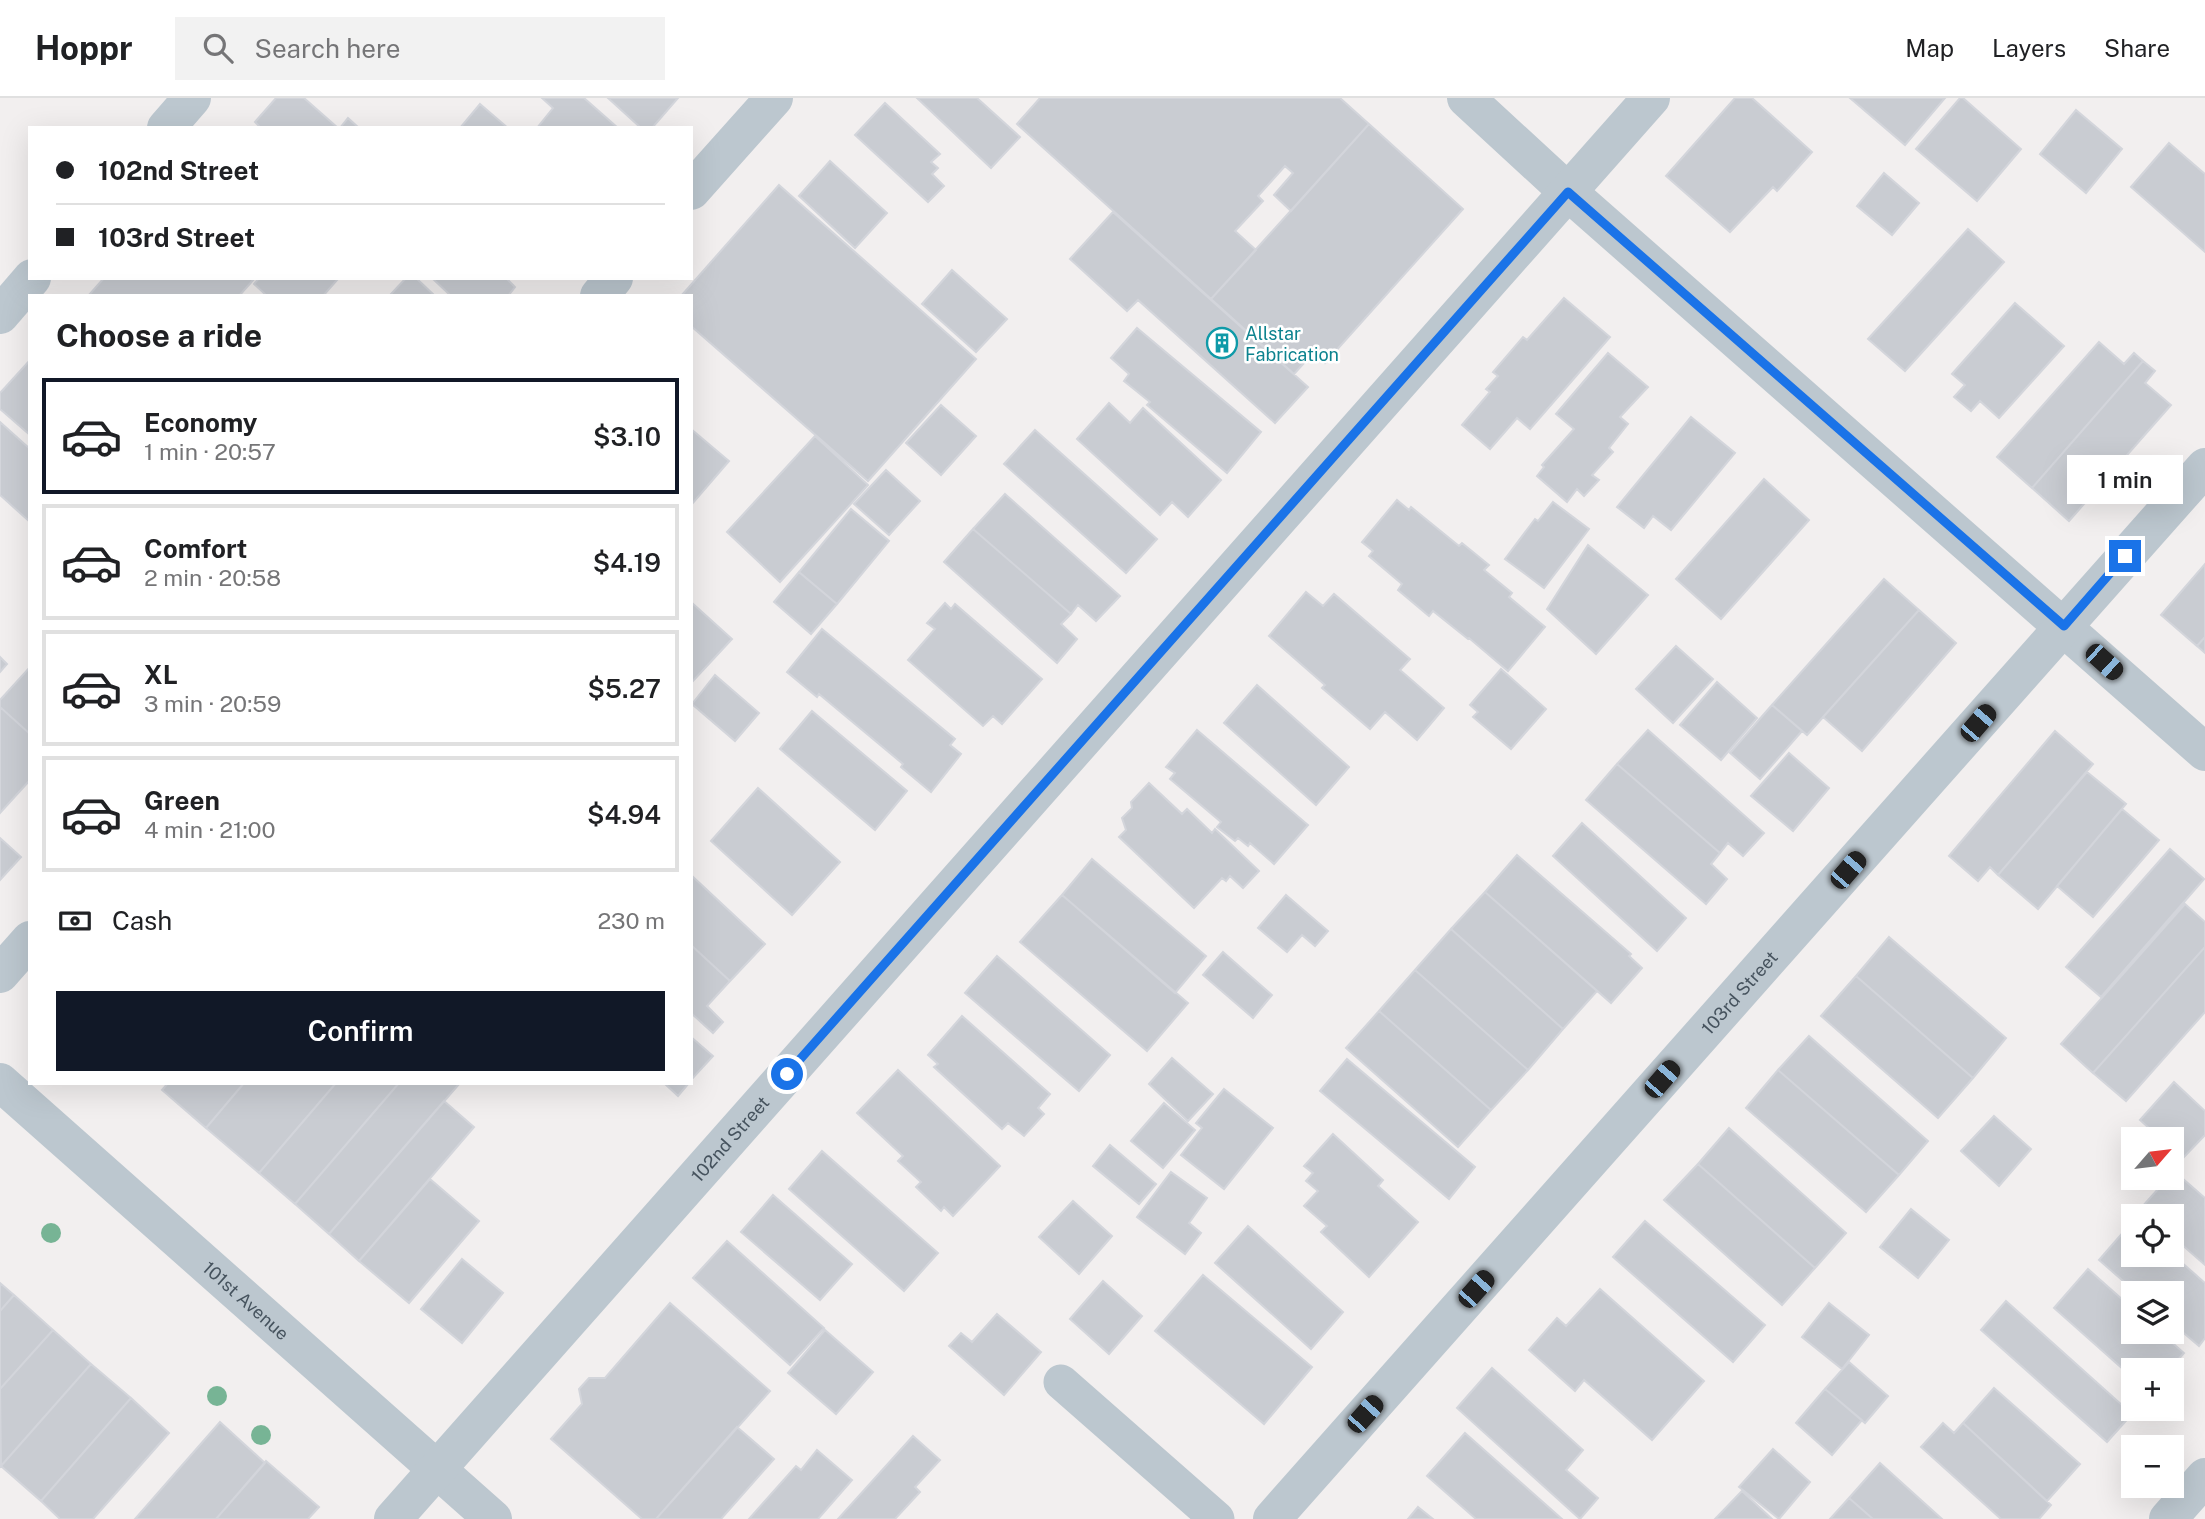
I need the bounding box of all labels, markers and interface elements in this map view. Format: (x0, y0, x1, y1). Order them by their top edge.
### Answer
search box (175, 17, 665, 80)
text: Hoppr (35, 29, 133, 67)
icon: search (199, 29, 237, 67)
text: Search here (255, 33, 401, 64)
text: Map (1905, 34, 1954, 62)
text: Layers (1992, 34, 2066, 62)
text: Share (2104, 34, 2170, 62)
text: 102nd Street (98, 155, 259, 186)
text: 103rd Street (98, 222, 255, 253)
text: Choose a ride (56, 317, 262, 354)
place label: Allstar Fabrication (1245, 323, 1339, 365)
building icon: Allstar Fabrication (1205, 326, 1239, 360)
icon: car (60, 405, 123, 468)
text: Economy (144, 407, 257, 438)
text: $3.10 (593, 421, 661, 452)
text: 1 min · 20:57 (144, 438, 276, 465)
callout: 1 min (2067, 454, 2183, 504)
text: 1 min (2098, 466, 2152, 493)
icon: car (60, 531, 123, 594)
text: Comfort (144, 533, 247, 564)
route end (2109, 540, 2141, 572)
text: $4.19 (593, 547, 661, 578)
text: 2 min · 20:58 (144, 564, 281, 591)
car (2082, 640, 2127, 684)
icon: car (60, 657, 123, 720)
text: XL (144, 659, 178, 690)
text: $5.27 (587, 673, 661, 704)
text: 3 min · 20:59 (144, 690, 281, 717)
car (1957, 700, 2000, 746)
icon: car (60, 783, 123, 846)
text: Green (144, 785, 220, 816)
text: $4.94 (587, 799, 661, 830)
text: 4 min · 21:00 (144, 816, 276, 843)
car (1827, 847, 1870, 893)
icon: cash (56, 902, 94, 940)
text: Cash (112, 905, 172, 936)
text: 230 m (597, 907, 665, 934)
street label: 103rd Street (1697, 946, 1782, 1038)
button: Confirm (56, 991, 665, 1071)
car (1641, 1056, 1684, 1102)
route start (771, 1058, 803, 1090)
street label: 102nd Street (686, 1092, 773, 1186)
north arrow (2121, 1127, 2184, 1190)
map controls (2121, 1127, 2184, 1498)
button: locate (2121, 1204, 2184, 1267)
street label: 101st Avenue (199, 1257, 294, 1344)
car (1455, 1266, 1498, 1312)
button: layers (2121, 1281, 2184, 1344)
button: + (2121, 1358, 2184, 1421)
car (1344, 1391, 1387, 1437)
button: − (2121, 1435, 2184, 1498)

